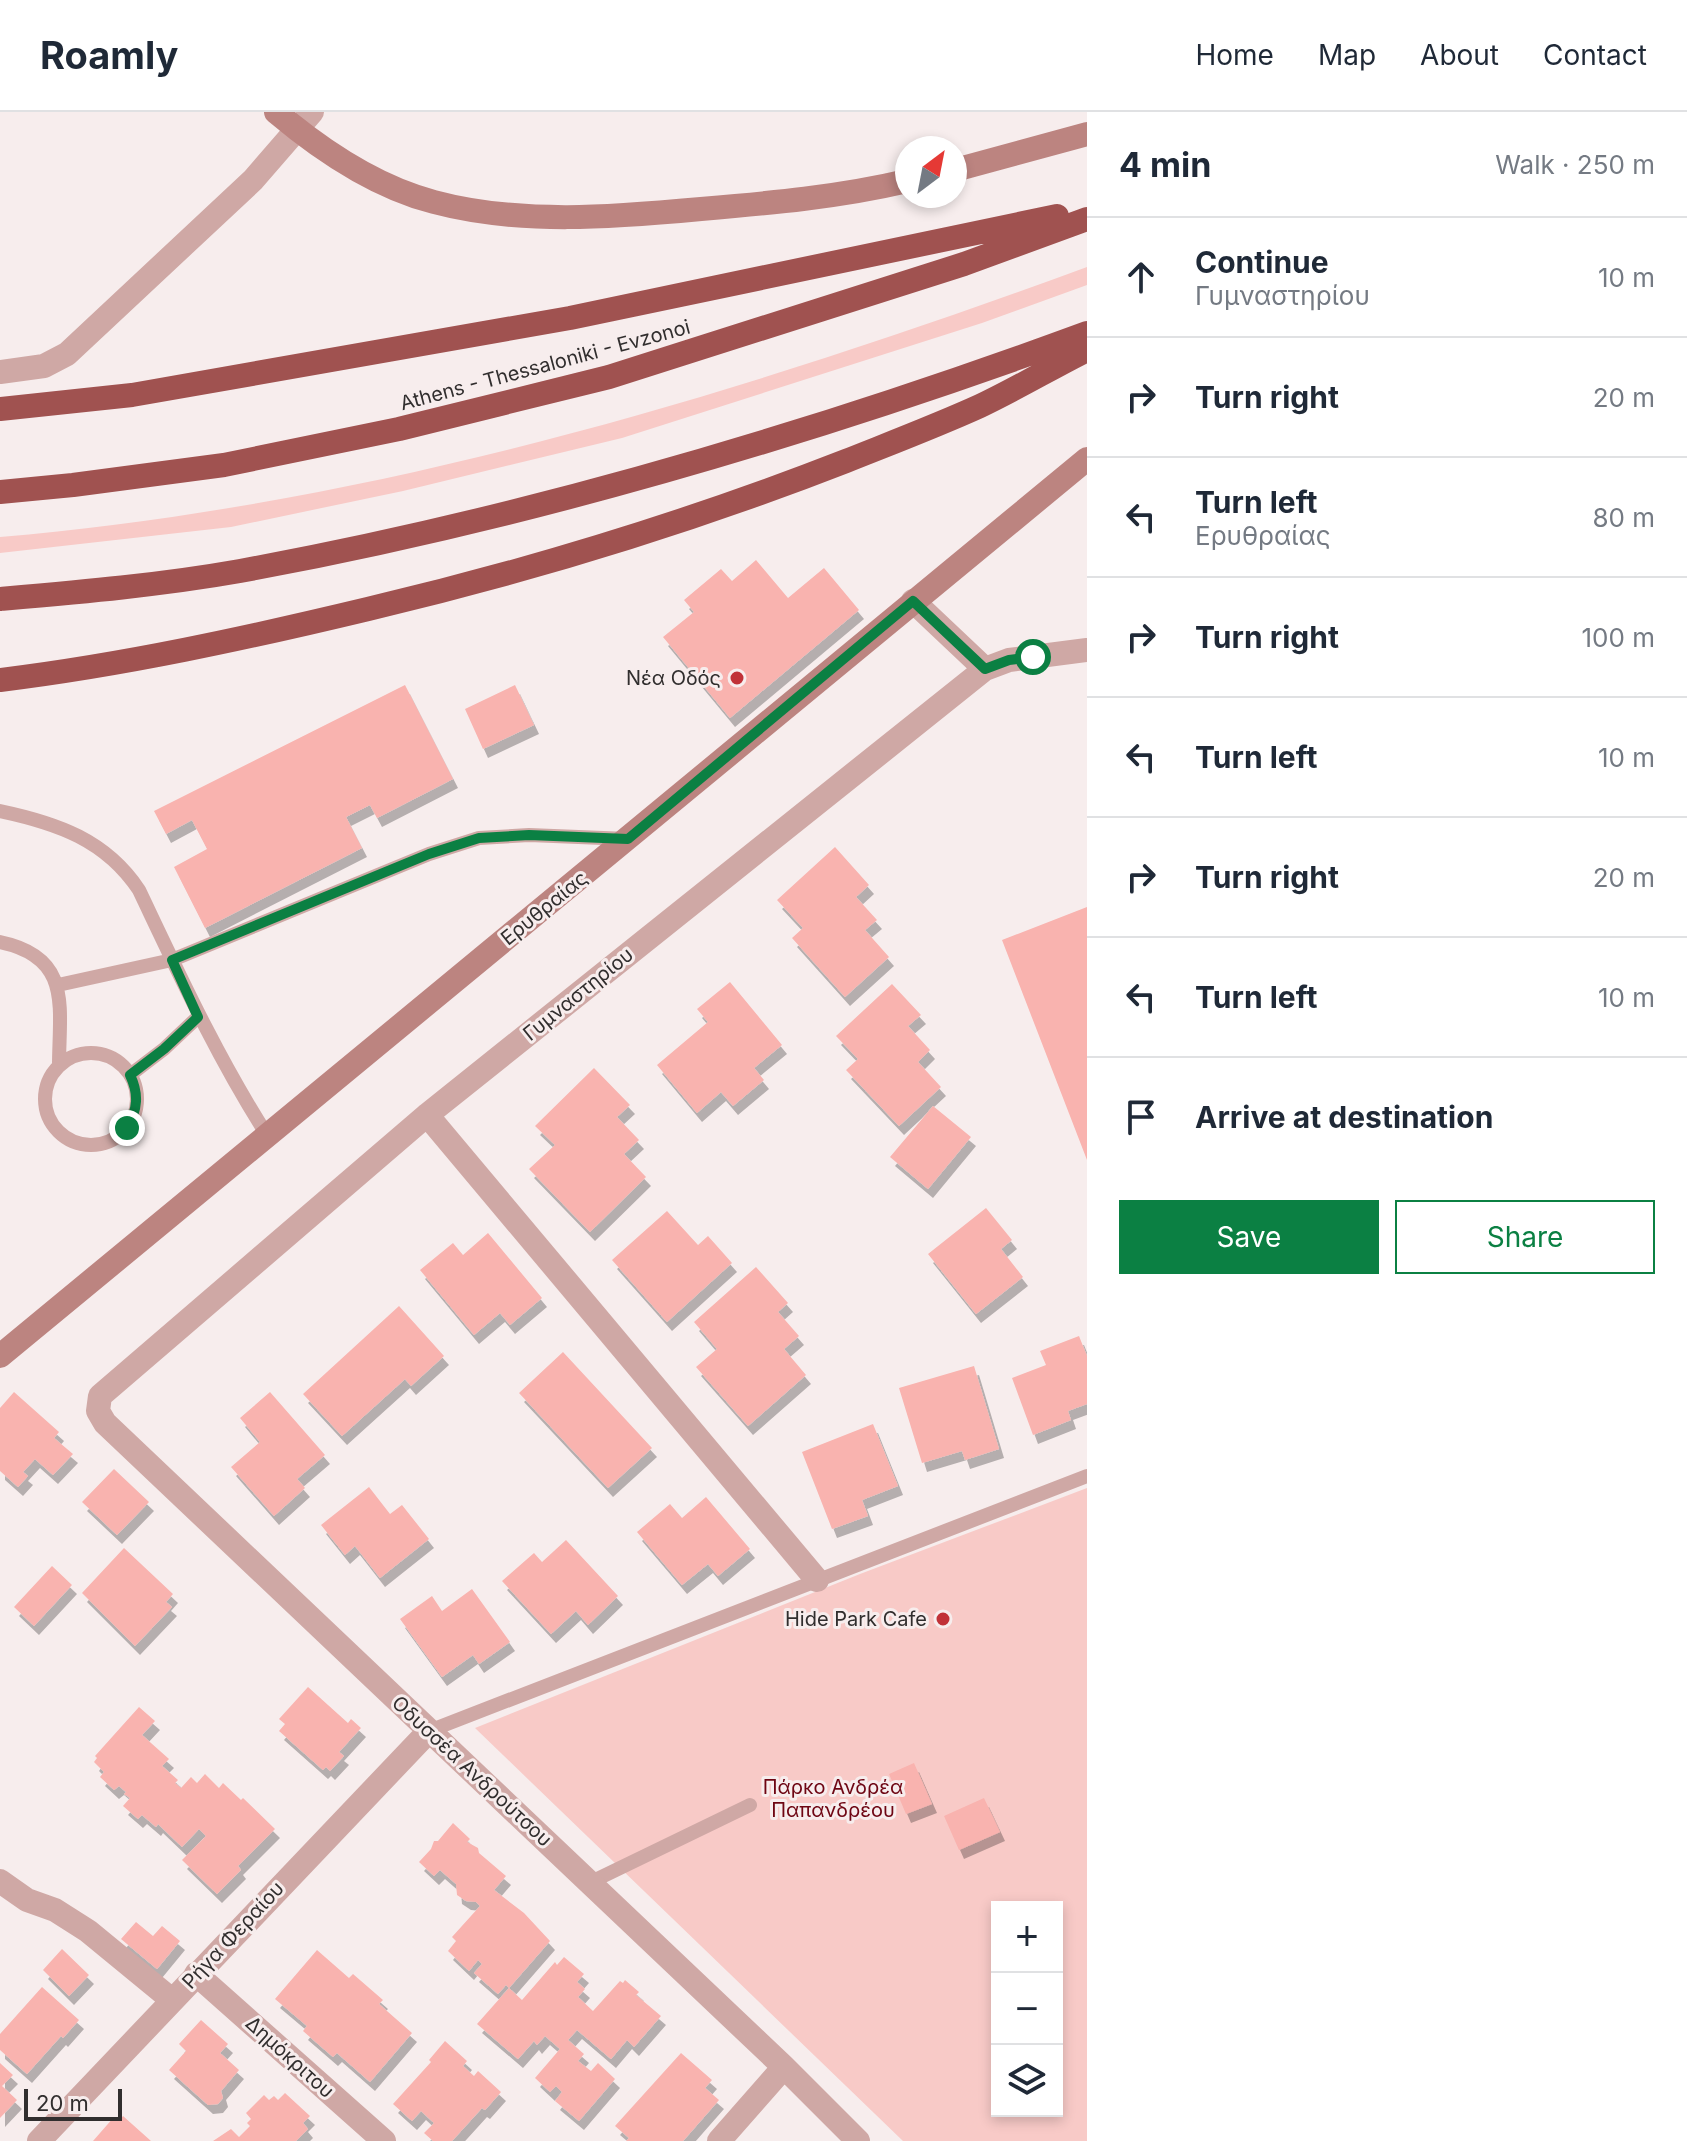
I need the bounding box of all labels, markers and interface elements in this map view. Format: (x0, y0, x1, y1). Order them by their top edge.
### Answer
text: Roamly (40, 32, 178, 78)
text: Home (1195, 38, 1274, 72)
text: Map (1318, 38, 1376, 72)
text: About (1420, 38, 1499, 72)
text: Contact (1543, 38, 1647, 72)
north arrow (895, 136, 967, 208)
text: 4 min (1119, 144, 1211, 185)
text: Walk · 250 m (1495, 149, 1655, 180)
text: Continue (1195, 244, 1329, 280)
icon: ahead (1119, 255, 1163, 299)
text: 10 m (1598, 262, 1655, 293)
text: Γυμναστηρίου (1195, 280, 1370, 311)
street label: Athens - Thessaloniki - Evzonoi (397, 315, 693, 415)
icon: right (1119, 375, 1163, 419)
text: Turn right (1195, 379, 1339, 415)
text: 20 m (1593, 382, 1655, 413)
text: Turn left (1195, 484, 1317, 520)
icon: left (1119, 495, 1163, 539)
text: 80 m (1592, 502, 1655, 533)
text: Ερυθραίας (1195, 520, 1330, 551)
icon: right (1119, 615, 1163, 659)
text: Turn right (1195, 619, 1339, 655)
text: 100 m (1582, 622, 1655, 653)
route start (1015, 639, 1051, 675)
place label: Νέα Οδός (626, 666, 721, 690)
marker: Νέα Οδός (728, 669, 746, 687)
icon: left (1119, 735, 1163, 779)
text: Turn left (1195, 739, 1317, 775)
text: 10 m (1598, 742, 1655, 773)
icon: right (1119, 855, 1163, 899)
text: Turn right (1195, 859, 1339, 895)
text: 20 m (1593, 862, 1655, 893)
street label: Ερυθραίας (496, 866, 592, 950)
street label: Γυμναστηρίου (518, 942, 638, 1046)
icon: left (1119, 975, 1163, 1019)
text: Turn left (1195, 979, 1317, 1015)
text: 10 m (1598, 982, 1655, 1013)
icon: arrive (1119, 1095, 1163, 1139)
text: Arrive at destination (1195, 1099, 1493, 1135)
route end (109, 1110, 145, 1146)
button: Save (1119, 1200, 1379, 1274)
button: Share (1395, 1200, 1655, 1274)
place label: Hide Park Cafe (785, 1607, 927, 1631)
marker: Hide Park Cafe (934, 1610, 952, 1628)
street label: Οδυσσέα Ανδρούτσου (387, 1691, 557, 1851)
park label: Πάρκο Ανδρέα Παπανδρέου (763, 1775, 903, 1822)
street label: Ρήγα Φεραίου (177, 1876, 289, 1994)
map controls (991, 1901, 1063, 2117)
button: + (991, 1901, 1063, 1973)
button: − (991, 1973, 1063, 2045)
street label: Δημόκριτου (241, 2011, 339, 2103)
button: layers (991, 2045, 1063, 2117)
scale bar (24, 2085, 122, 2121)
text: 20 m (36, 2090, 89, 2116)

